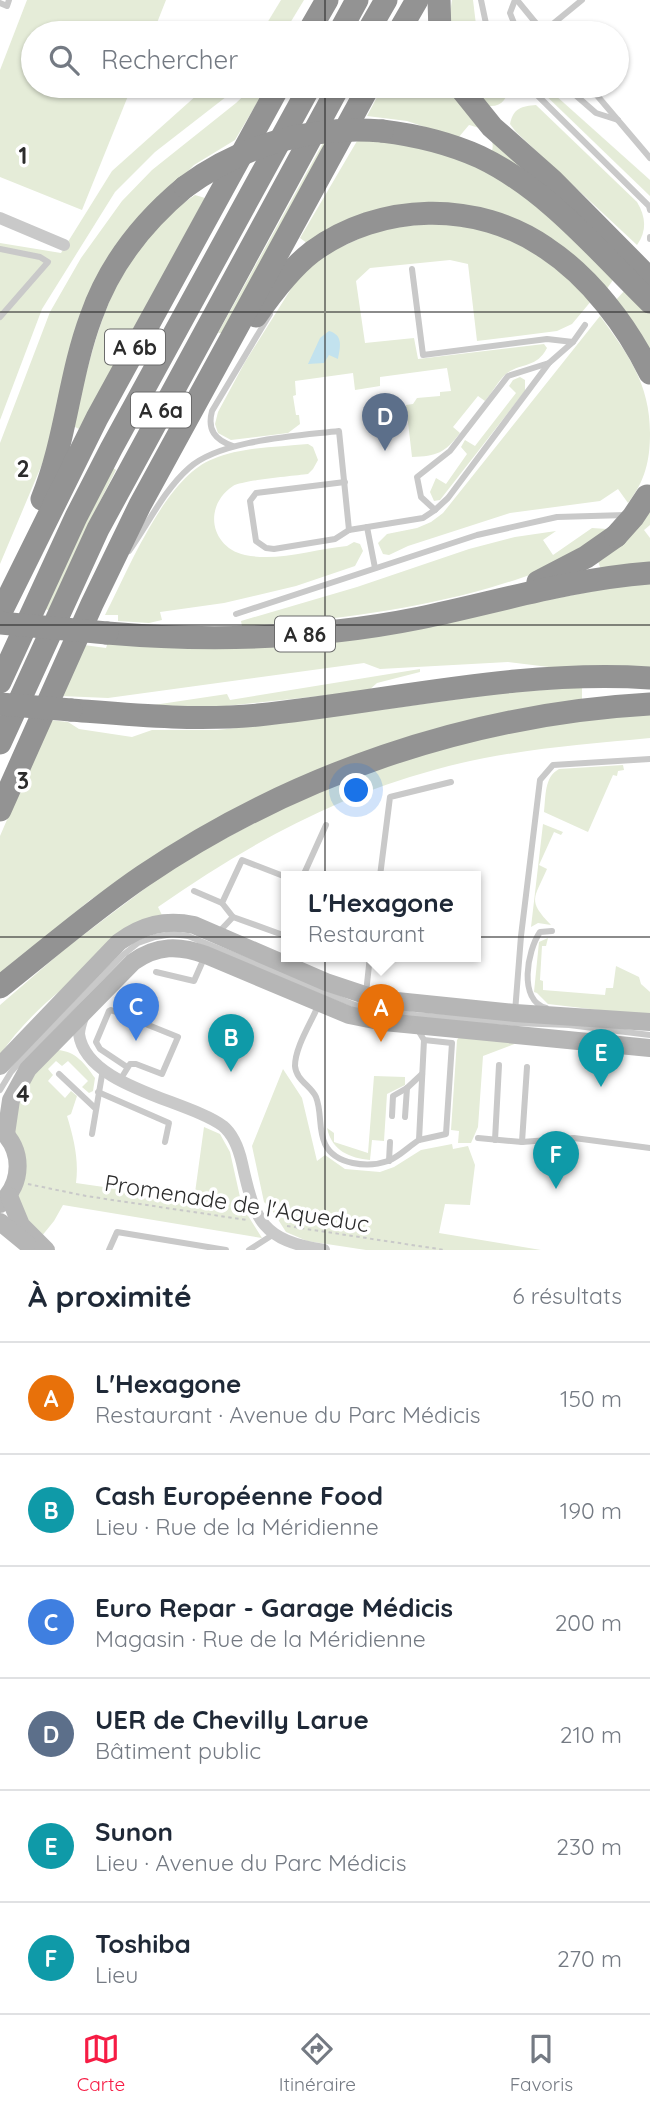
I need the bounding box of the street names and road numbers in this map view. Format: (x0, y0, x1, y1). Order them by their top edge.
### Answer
road number: A 6b (105, 330, 165, 364)
road number: A 6a (131, 392, 191, 428)
road number: A 86 (275, 616, 335, 652)
street label: Promenade de l'Aqueduc (103, 1168, 371, 1238)

